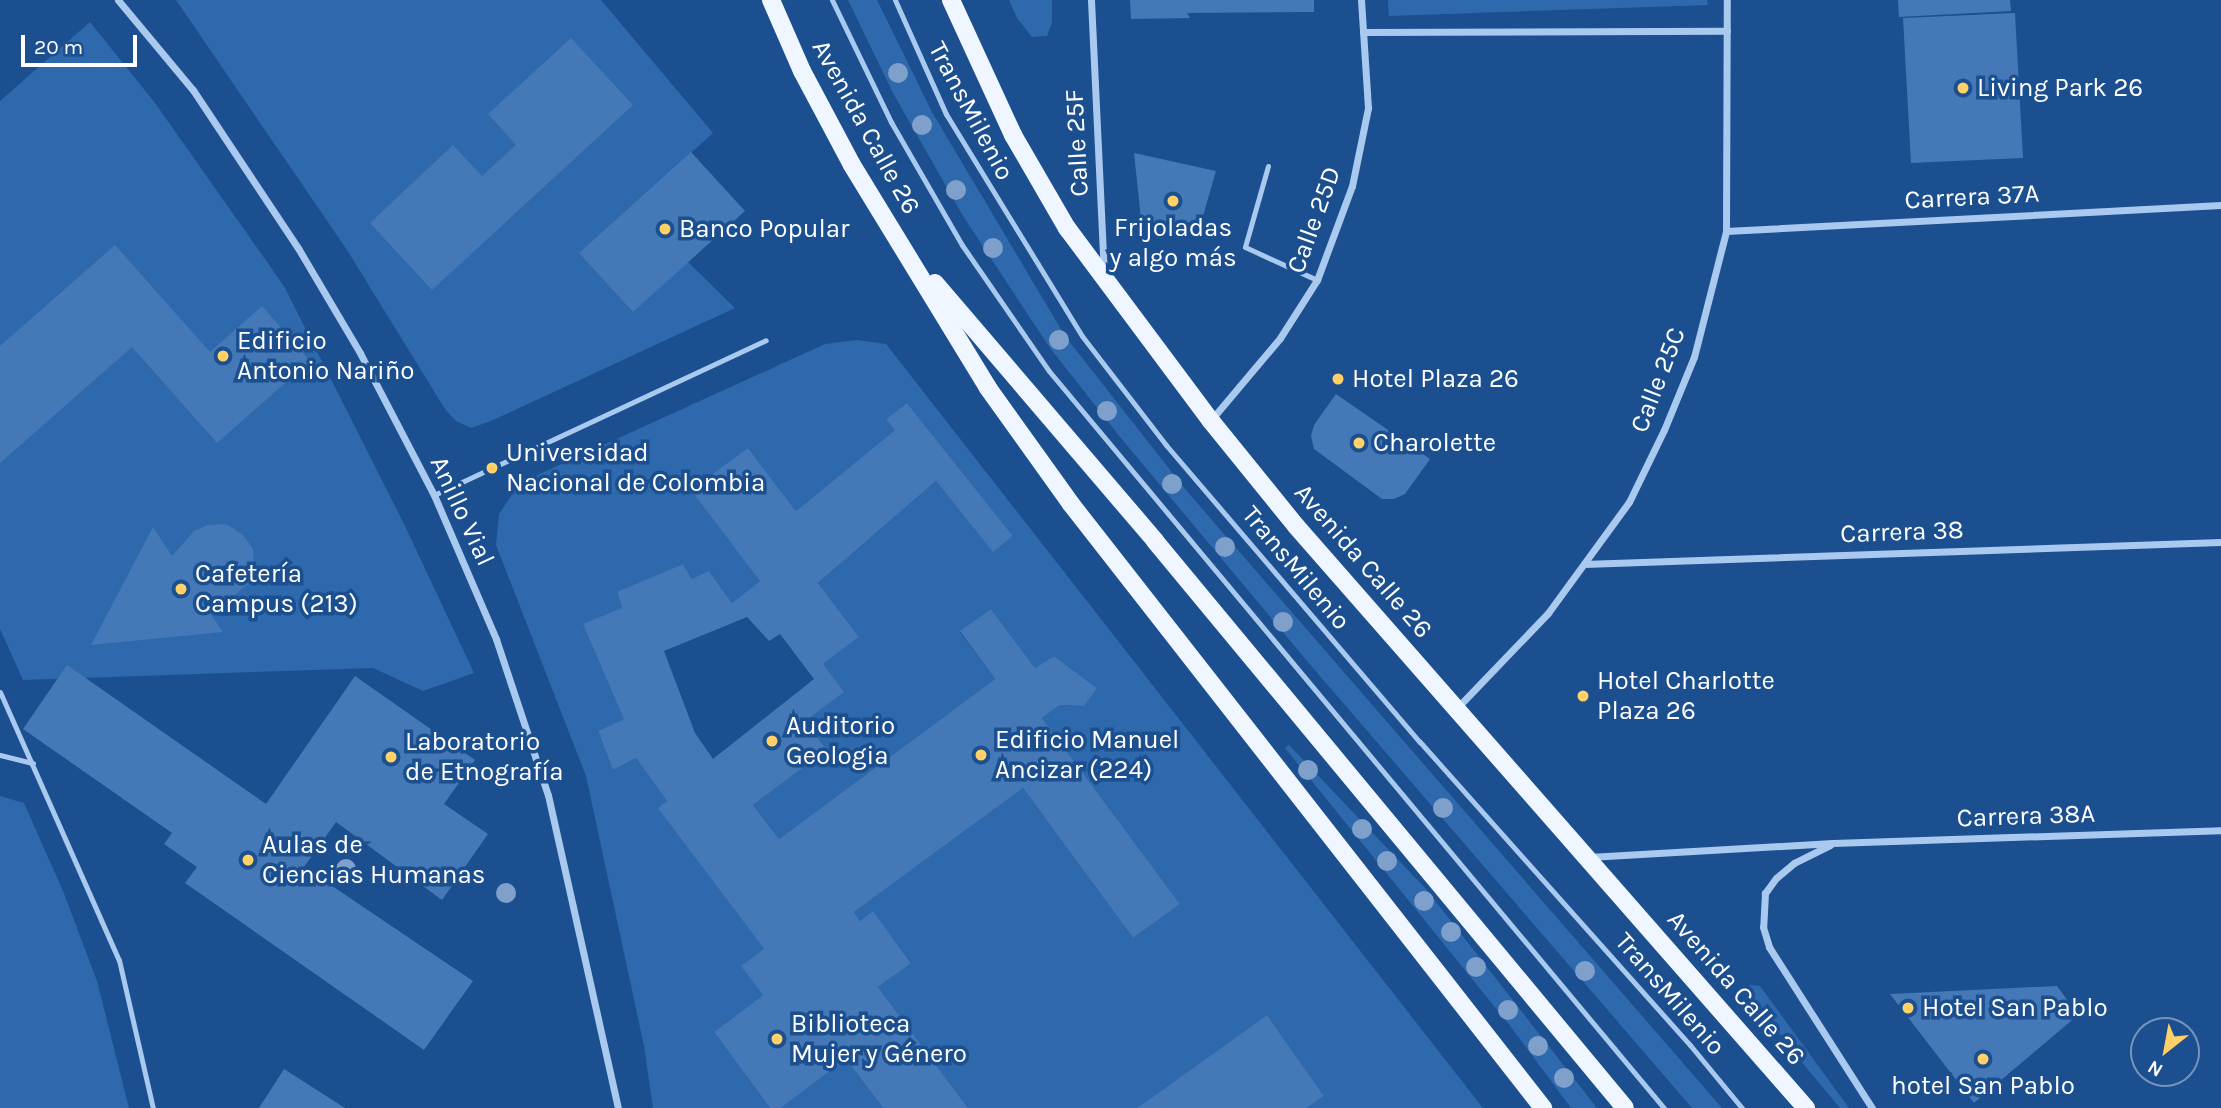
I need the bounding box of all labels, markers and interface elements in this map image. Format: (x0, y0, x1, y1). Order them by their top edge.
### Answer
scale bar (24, 21, 140, 65)
street label: Avenida Calle 26 (805, 34, 927, 220)
text: 20 m (34, 35, 83, 59)
street label: TransMilenio (921, 36, 1021, 186)
place label: Living Park 26 (1977, 72, 2143, 104)
marker: Living Park 26 (1955, 80, 1971, 96)
street label: Calle 25F (1059, 88, 1095, 198)
street label: Calle 25D (1280, 162, 1348, 278)
street label: Carrera 37A (1904, 178, 2040, 216)
marker: Frijoladas y algo más (1165, 193, 1181, 209)
place label: Frijoladas y algo más (1109, 212, 1237, 274)
place label: Banco Popular (679, 213, 849, 245)
marker: Banco Popular (657, 221, 673, 237)
street label: Calle 25C (1624, 323, 1692, 437)
place label: Edificio Antonio Nariño (237, 325, 415, 386)
marker: Edificio Antonio Nariño (215, 348, 231, 364)
place label: Hotel Plaza 26 (1352, 363, 1519, 395)
marker: Hotel Plaza 26 (1330, 371, 1346, 387)
place label: Charolette (1373, 427, 1496, 459)
marker: Charolette (1351, 435, 1367, 451)
place label: Universidad Nacional de Colombia (506, 437, 765, 498)
street label: Anillo Vial (423, 451, 501, 571)
marker: Universidad Nacional de Colombia (484, 460, 500, 476)
street label: Avenida Calle 26 (1287, 477, 1439, 645)
street label: TransMilenio (1235, 500, 1357, 636)
street label: Carrera 38 (1840, 514, 1964, 550)
place label: Cafetería Campus (213) (195, 558, 358, 620)
marker: Cafetería Campus (213) (173, 581, 189, 597)
place label: Hotel Charlotte Plaza 26 (1597, 665, 1775, 726)
marker: Hotel Charlotte Plaza 26 (1575, 688, 1591, 704)
place label: Auditorio Geologia (786, 710, 895, 772)
place label: Edificio Manuel Ancizar (224) (995, 724, 1179, 786)
place label: Laboratorio de Etnografía (405, 726, 564, 788)
marker: Auditorio Geologia (764, 733, 780, 749)
marker: Edificio Manuel Ancizar (224) (973, 747, 989, 763)
marker: Laboratorio de Etnografía (383, 749, 399, 765)
street label: Carrera 38A (1956, 798, 2096, 834)
place label: Aulas de Ciencias Humanas (262, 829, 485, 890)
marker: Aulas de Ciencias Humanas (240, 852, 256, 868)
street label: Avenida Calle 26 (1660, 904, 1812, 1072)
street label: TransMilenio (1608, 926, 1732, 1062)
place label: Hotel San Pablo (1922, 992, 2108, 1024)
marker: Hotel San Pablo (1900, 1000, 1916, 1016)
place label: Biblioteca Mujer y Género (791, 1008, 967, 1070)
north arrow (2130, 1017, 2200, 1087)
marker: Biblioteca Mujer y Género (769, 1031, 785, 1047)
marker: hotel San Pablo (1975, 1051, 1991, 1067)
text: N (2144, 1055, 2167, 1081)
place label: hotel San Pablo (1891, 1070, 2075, 1102)

